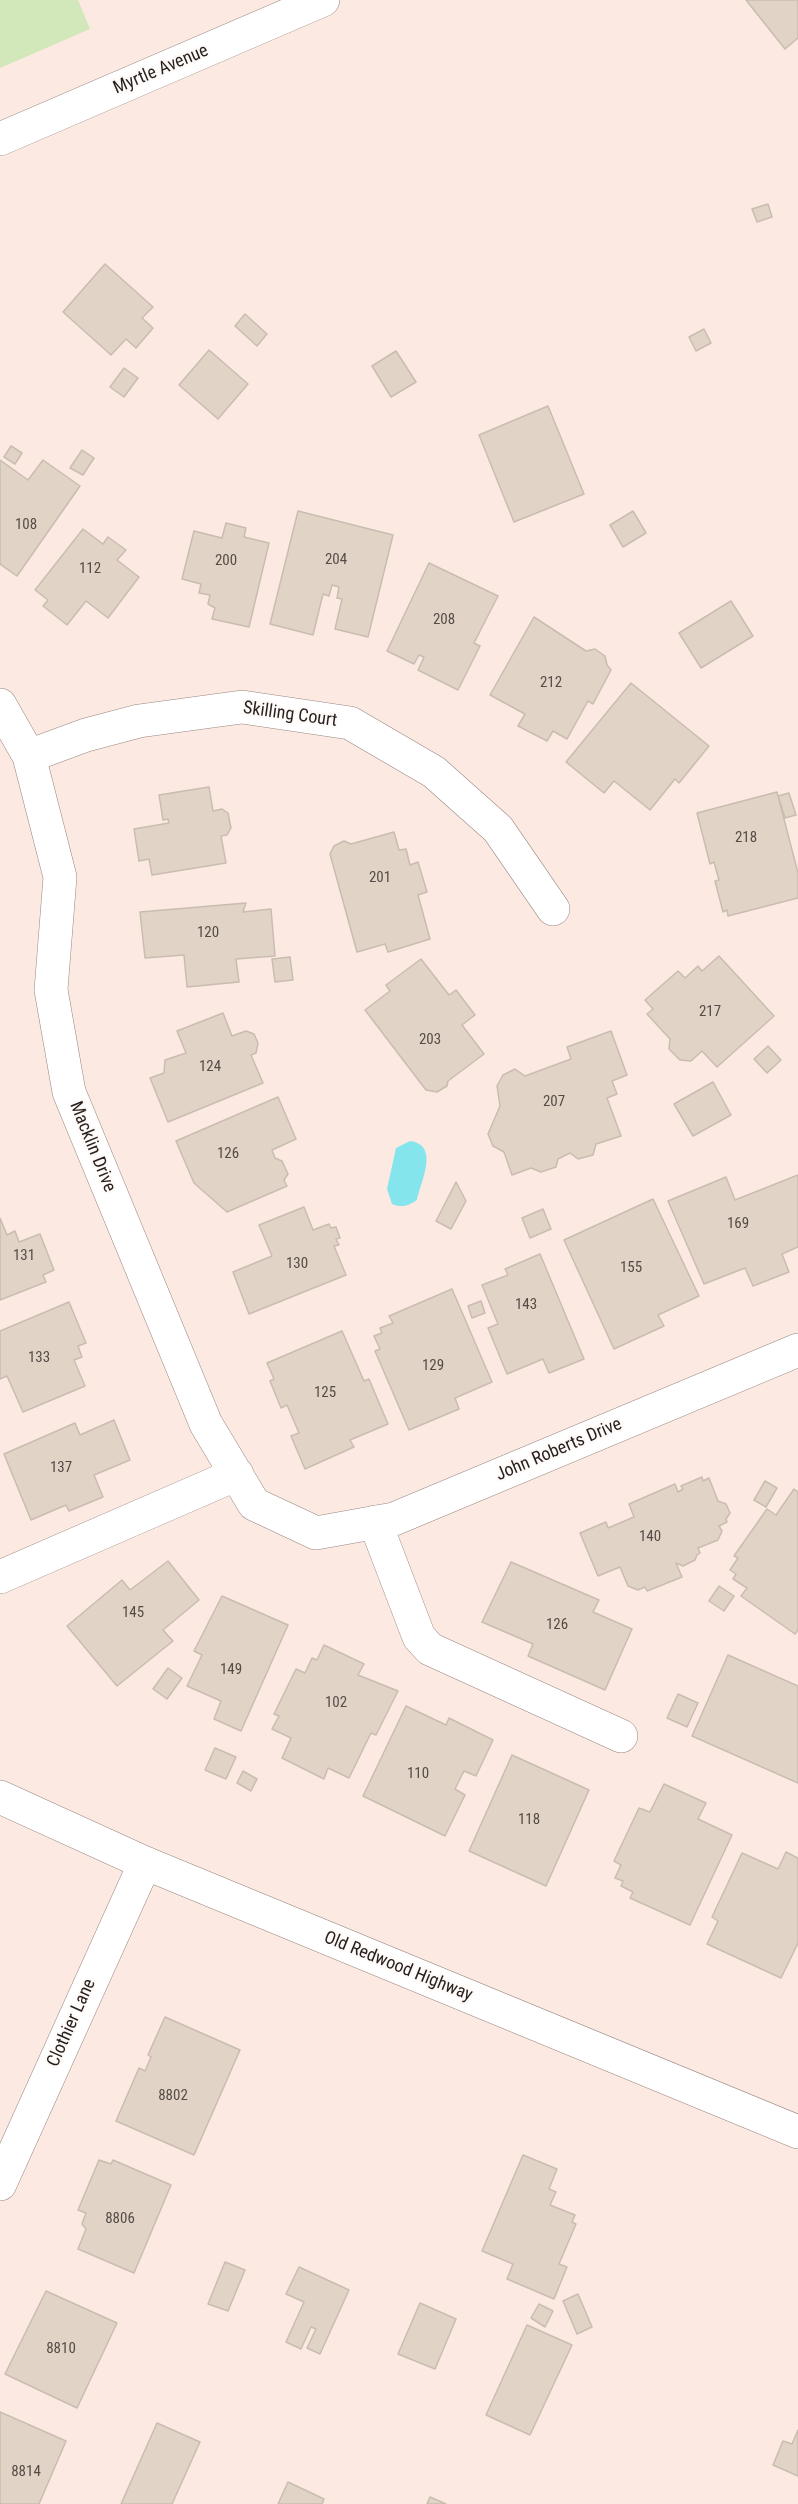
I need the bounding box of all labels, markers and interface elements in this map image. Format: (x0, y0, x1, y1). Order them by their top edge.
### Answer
street label: Myrtle Avenue (110, 40, 212, 100)
house number: 108 (15, 516, 37, 534)
house number: 204 (325, 551, 347, 569)
house number: 200 (215, 552, 237, 570)
house number: 112 (79, 560, 101, 578)
house number: 208 (433, 611, 455, 629)
house number: 212 (540, 674, 562, 692)
street label: Skilling Court (242, 698, 338, 732)
house number: 218 (735, 829, 757, 847)
house number: 201 (369, 869, 391, 887)
house number: 120 (197, 924, 219, 942)
house number: 217 (699, 1003, 721, 1021)
house number: 203 (419, 1031, 441, 1049)
house number: 124 (199, 1058, 221, 1076)
house number: 207 (543, 1093, 565, 1111)
street label: Macklin Drive (64, 1099, 120, 1195)
house number: 126 (217, 1145, 239, 1163)
house number: 169 (727, 1215, 749, 1233)
house number: 131 (13, 1247, 35, 1265)
house number: 130 (286, 1255, 308, 1273)
house number: 155 (620, 1259, 642, 1277)
house number: 143 (515, 1296, 537, 1314)
house number: 133 (28, 1349, 50, 1367)
house number: 129 (422, 1357, 444, 1375)
house number: 125 (314, 1384, 336, 1402)
street label: John Roberts Drive (493, 1414, 625, 1486)
house number: 137 (50, 1459, 72, 1477)
house number: 140 (639, 1528, 661, 1546)
house number: 145 (122, 1604, 144, 1622)
house number: 126 (546, 1616, 568, 1634)
house number: 149 (220, 1661, 242, 1679)
house number: 102 (325, 1694, 347, 1712)
house number: 110 (407, 1765, 429, 1783)
house number: 118 (518, 1811, 540, 1829)
street label: Old Redwood Highway (321, 1927, 475, 2007)
street label: Clothier Lane (43, 1976, 101, 2070)
house number: 8802 (158, 2087, 188, 2105)
house number: 8806 (105, 2210, 135, 2228)
house number: 8810 (46, 2340, 76, 2358)
house number: 8814 (11, 2463, 41, 2481)

